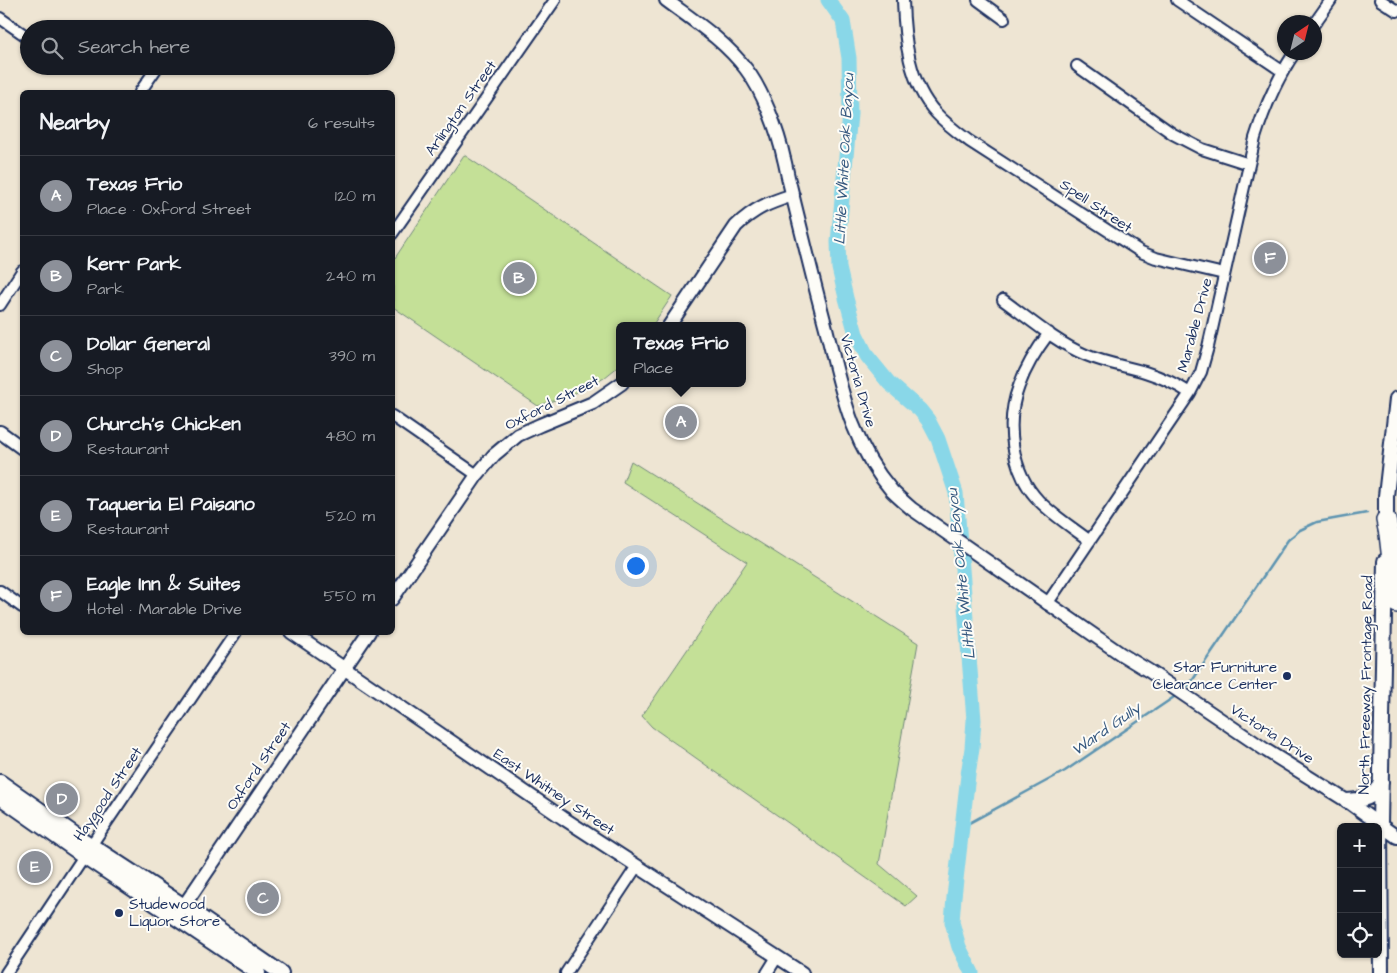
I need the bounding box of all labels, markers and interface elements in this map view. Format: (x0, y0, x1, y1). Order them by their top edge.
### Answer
north arrow (1277, 15, 1322, 60)
search box (20, 20, 395, 75)
icon: search (38, 34, 66, 62)
text: Search here (78, 34, 190, 61)
street label: Arlington Street (420, 56, 503, 160)
water label: Little White Oak Bayou (829, 72, 861, 245)
text: Nearby (40, 108, 110, 137)
text: 6 results (308, 112, 375, 134)
text: Texas Frio (87, 171, 182, 198)
street label: Spell Street (1056, 174, 1136, 238)
text: A (51, 185, 61, 207)
text: 120 m (335, 185, 375, 207)
text: Place · Oxford Street (87, 198, 251, 220)
pin: F (1254, 239, 1286, 277)
text: Kerr Park (87, 251, 181, 278)
pin: B (503, 259, 535, 297)
text: B (50, 265, 62, 287)
text: 240 m (326, 265, 375, 287)
street label: Marable Drive (1172, 275, 1218, 375)
text: Park (87, 278, 124, 300)
popup (616, 322, 746, 387)
text: Texas Frio (633, 330, 729, 357)
text: Dollar General (87, 331, 210, 358)
street label: Victoria Drive (835, 332, 881, 430)
text: C (50, 345, 62, 367)
text: 390 m (329, 345, 375, 367)
text: Place (633, 357, 673, 379)
text: Shop (87, 358, 123, 380)
street label: Oxford Street (501, 370, 603, 436)
pin: A (665, 403, 697, 441)
text: Church's Chicken (87, 411, 241, 438)
text: D (51, 425, 61, 447)
text: 480 m (325, 425, 375, 447)
text: Restaurant (87, 438, 169, 460)
water label: Little White Oak Bayou (941, 487, 982, 660)
text: Taqueria El Paisano (87, 491, 255, 518)
text: E (51, 505, 61, 527)
text: 520 m (326, 505, 375, 527)
text: Restaurant (87, 518, 169, 540)
your location (623, 553, 649, 579)
text: Eagle Inn & Suites (87, 571, 241, 598)
street label: North Freeway Frontage Road (1354, 575, 1379, 795)
text: F (50, 585, 62, 607)
text: 550 m (323, 585, 375, 607)
text: Hotel · Marable Drive (87, 598, 242, 620)
place label: Star Furniture Clearance Center (1153, 657, 1277, 695)
marker: Star Furniture Clearance Center (1281, 670, 1293, 682)
water label: Ward Gully (1067, 696, 1147, 762)
street label: Victoria Drive (1226, 699, 1318, 769)
street label: Oxford Street (222, 718, 296, 814)
street label: Haygood Street (69, 743, 148, 846)
street label: East Whitney Street (489, 744, 619, 841)
pin: D (46, 780, 78, 818)
map controls (1337, 823, 1382, 958)
button: + (1337, 823, 1382, 868)
pin: E (19, 848, 51, 886)
button: − (1337, 868, 1382, 913)
pin: C (247, 879, 279, 917)
place label: Studewood Liquor Store (129, 894, 220, 932)
marker: Studewood Liquor Store (113, 907, 125, 919)
button: locate (1337, 913, 1382, 958)

